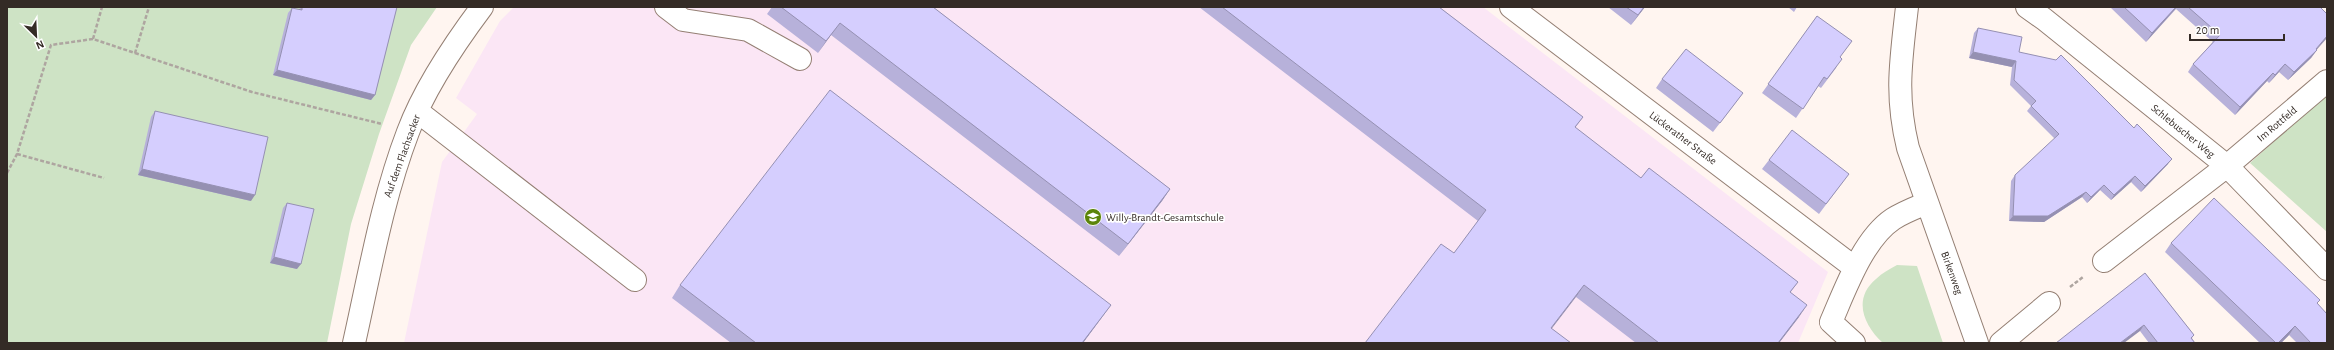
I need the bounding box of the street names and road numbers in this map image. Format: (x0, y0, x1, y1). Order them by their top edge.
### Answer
street label: Schlebuscher Weg (2149, 102, 2217, 160)
street label: Im Rottfeld (2255, 104, 2299, 144)
street label: Lückerather Straße (1647, 109, 1719, 167)
street label: Auf dem Flachsacker (382, 113, 422, 199)
street label: Birkenweg (1939, 250, 1965, 297)

